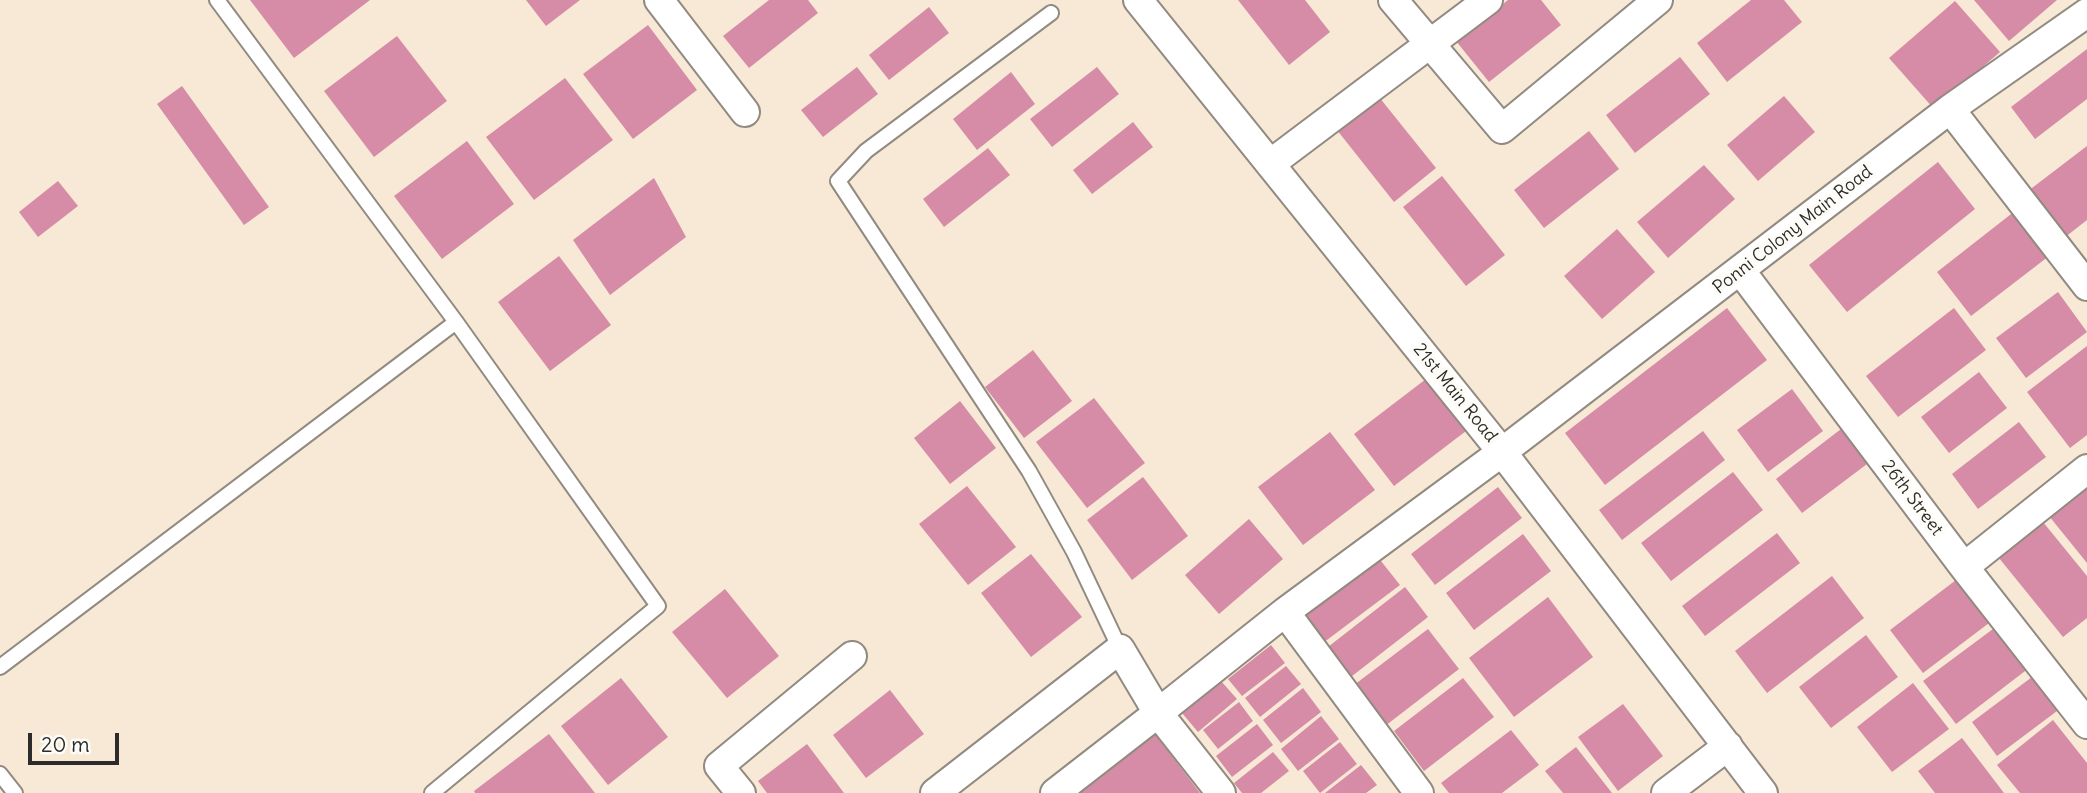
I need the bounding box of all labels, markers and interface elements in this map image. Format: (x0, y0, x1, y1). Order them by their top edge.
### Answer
street label: Ponni Colony Main Road (1709, 161, 1877, 299)
street label: 21st Main Road (1408, 339, 1502, 447)
street label: 26th Street (1877, 456, 1947, 540)
scale bar (32, 720, 122, 764)
text: 20 m (41, 731, 90, 758)

